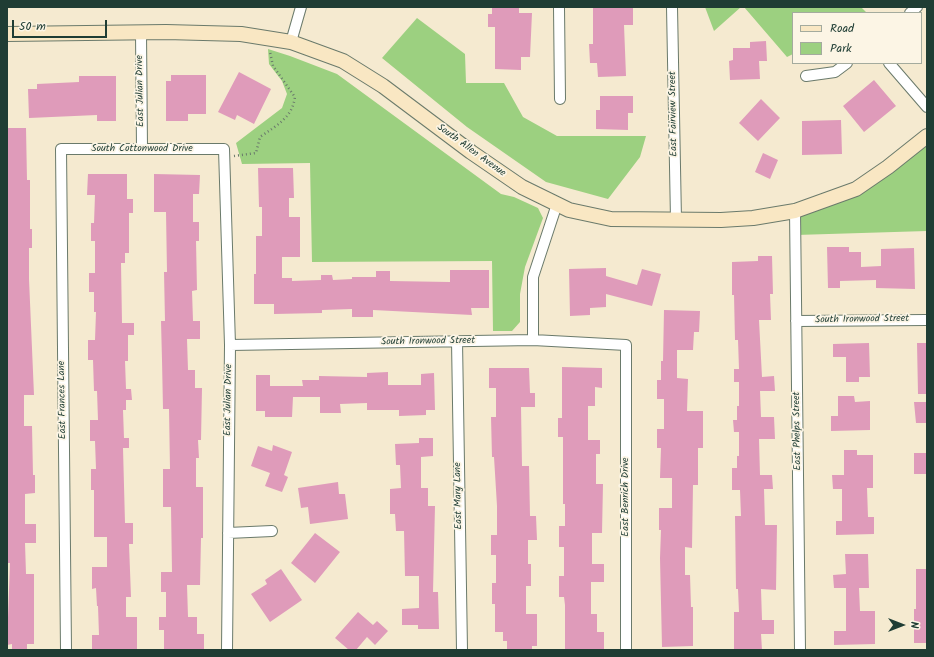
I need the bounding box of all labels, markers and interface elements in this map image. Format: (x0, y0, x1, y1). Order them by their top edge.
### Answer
scale bar (14, 12, 109, 38)
legend (792, 12, 922, 64)
text: 50 m (19, 17, 46, 36)
text: Road (830, 19, 854, 38)
text: Park (830, 39, 852, 58)
street label: East Julian Drive (134, 55, 148, 127)
street label: East Fairview Street (667, 71, 681, 157)
street label: South Allen Avenue (434, 122, 508, 180)
street label: South Cottonwood Drive (91, 143, 193, 155)
street label: South Ironwood Street (815, 313, 909, 327)
street label: South Ironwood Street (381, 335, 475, 349)
street label: East Frances Lane (56, 361, 70, 439)
street label: East Julian Drive (222, 364, 236, 436)
street label: East Phelps Street (791, 391, 805, 471)
street label: East Benrich Drive (620, 457, 632, 537)
street label: East Mary Lane (452, 462, 466, 530)
north arrow (882, 605, 922, 645)
text: N (905, 622, 923, 628)

